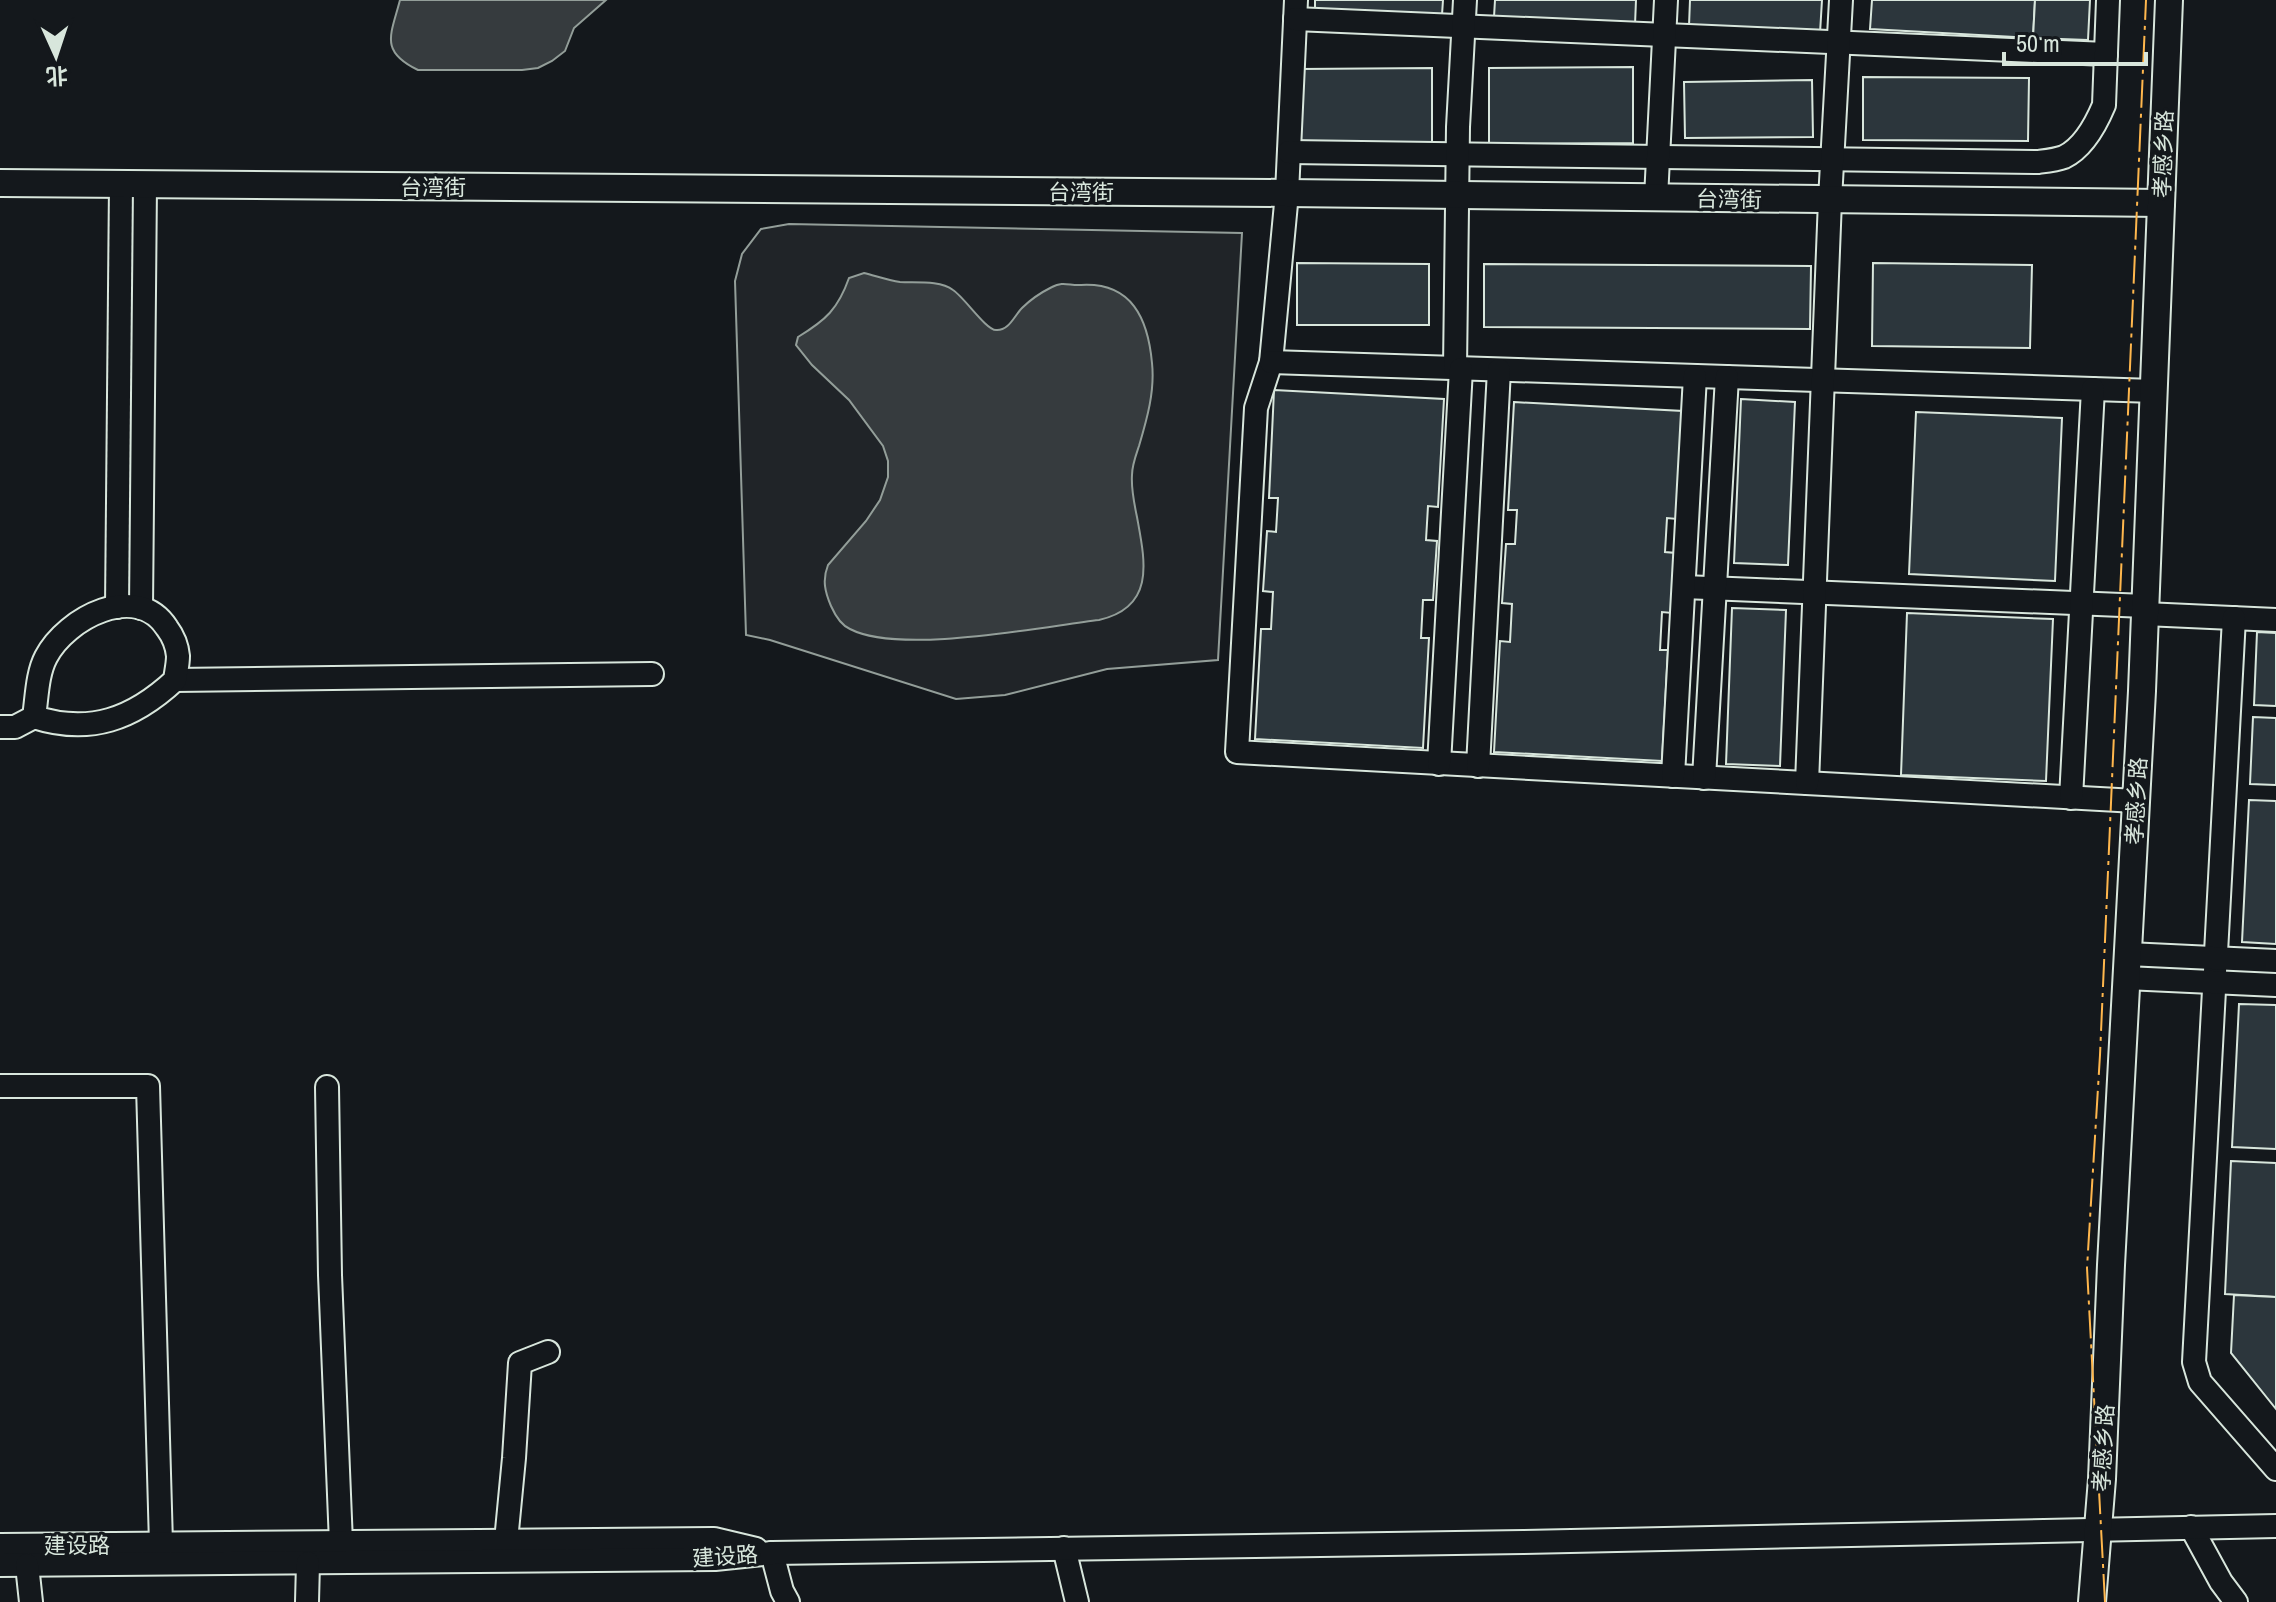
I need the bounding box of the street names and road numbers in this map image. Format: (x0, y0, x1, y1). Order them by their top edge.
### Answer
street label: 孝感乡路 (2146, 109, 2180, 199)
street label: 台湾街 (400, 172, 466, 202)
street label: 台湾街 (1048, 177, 1114, 207)
street label: 台湾街 (1696, 183, 1762, 215)
street label: 孝感乡路 (2119, 756, 2153, 846)
street label: 孝感乡路 (2086, 1403, 2120, 1493)
street label: 建设路 (44, 1530, 110, 1560)
street label: 建设路 (691, 1539, 759, 1573)

